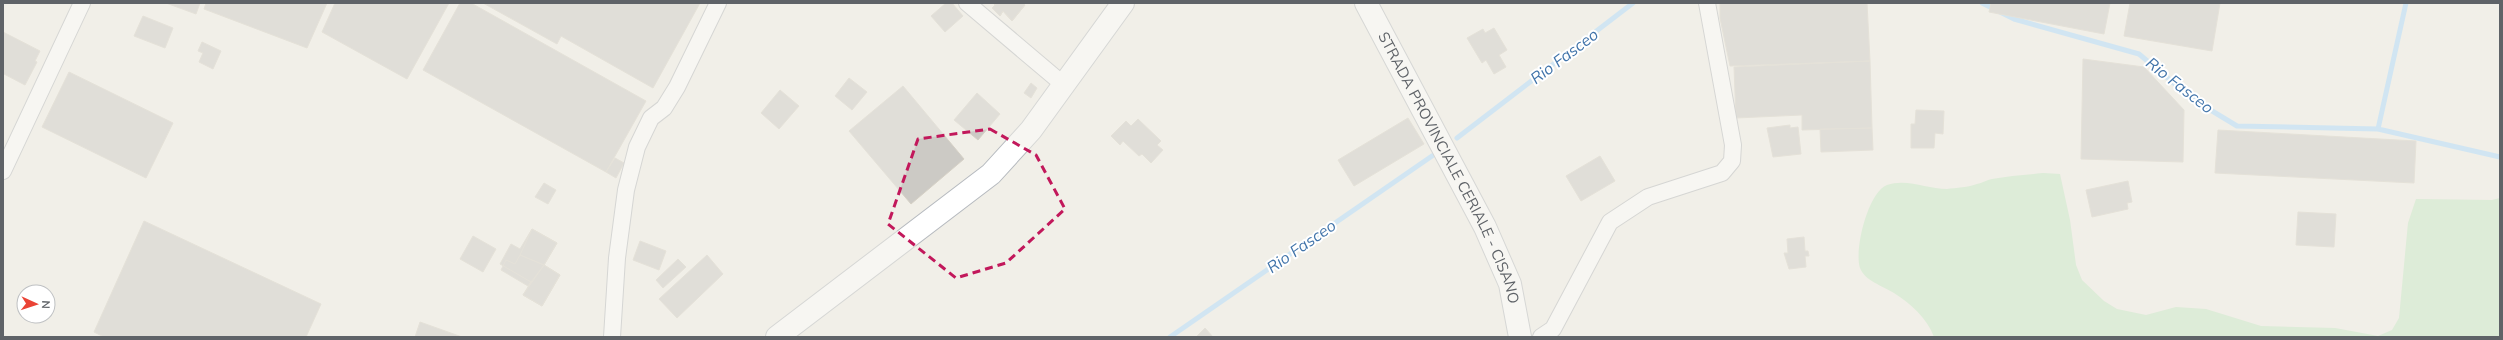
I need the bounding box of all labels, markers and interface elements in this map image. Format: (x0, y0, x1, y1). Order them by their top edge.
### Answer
water label: Rio Fasceo (1526, 24, 1602, 88)
street label: STRADA PROVINCIALE CERIALE - CISANO (1374, 29, 1524, 305)
water label: Rio Fasceo (2142, 52, 2218, 118)
water label: Rio Fasceo (1262, 215, 1340, 277)
north arrow (16, 284, 56, 324)
text: N (39, 300, 53, 309)

